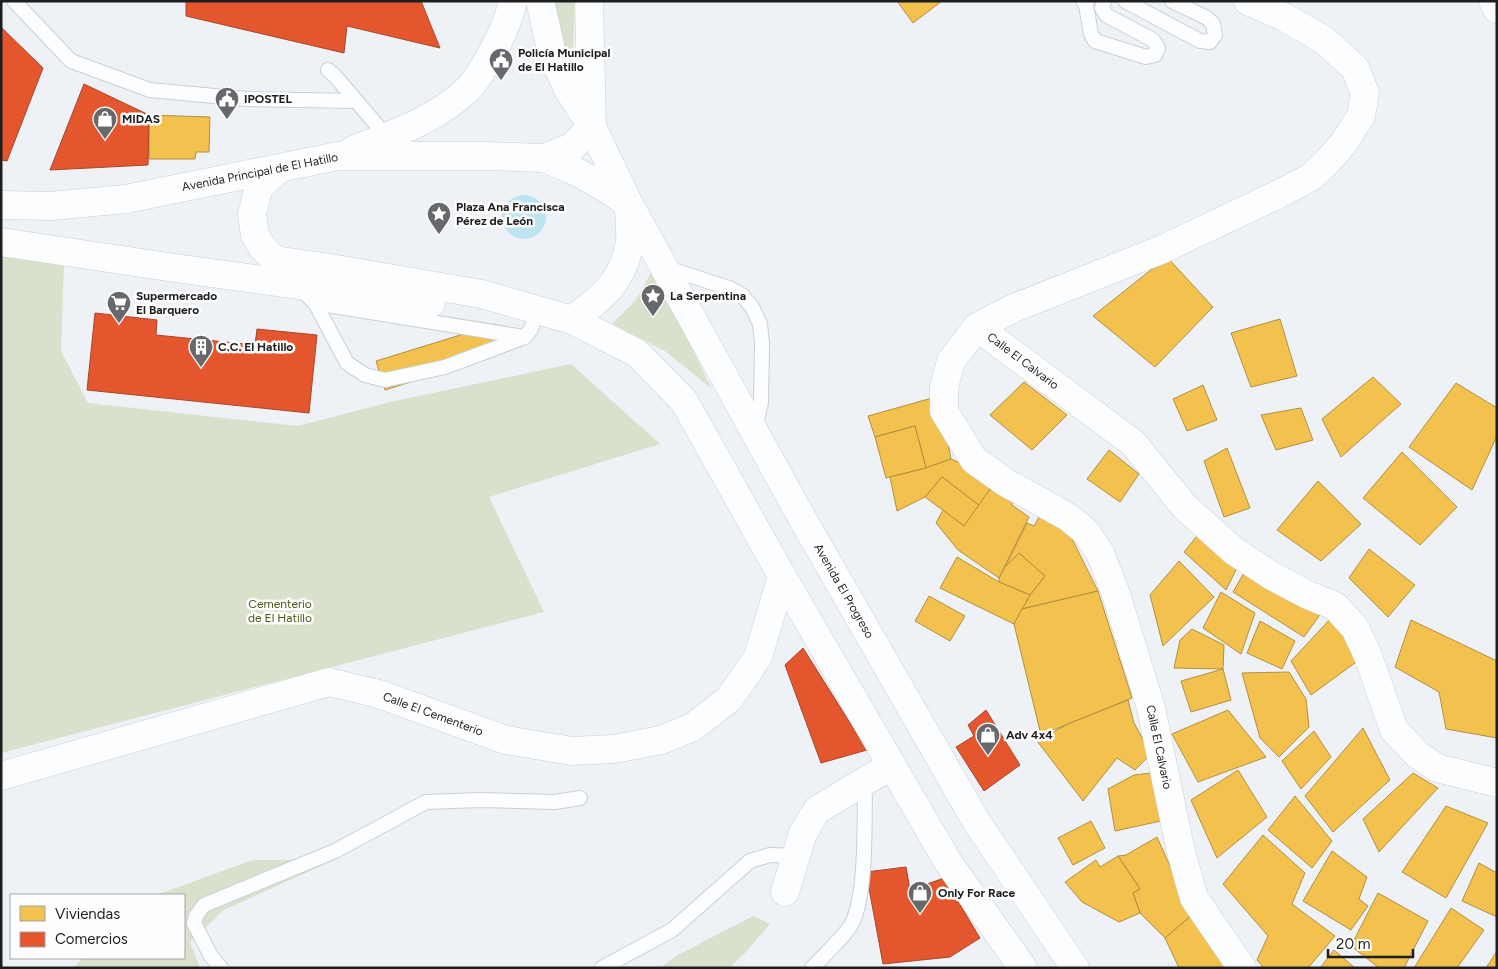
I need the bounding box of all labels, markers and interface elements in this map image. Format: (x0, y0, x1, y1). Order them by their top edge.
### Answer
place label: Policía Municipal de El Hatillo (518, 46, 610, 74)
public building icon: Policía Municipal de El Hatillo (488, 47, 514, 81)
public building icon: IPOSTEL (214, 86, 240, 120)
place label: IPOSTEL (244, 92, 293, 106)
shop icon: MIDAS (92, 106, 118, 140)
place label: MIDAS (122, 112, 160, 126)
street label: Avenida Principal de El Hatillo (181, 150, 339, 194)
place label: Plaza Ana Francisca Pérez de León (456, 200, 565, 228)
place icon: Plaza Ana Francisca Pérez de León (426, 201, 452, 235)
place icon: La Serpentina (640, 283, 666, 317)
place label: Supermercado El Barquero (136, 289, 217, 317)
place label: La Serpentina (670, 289, 746, 303)
supermarket icon: Supermercado El Barquero (106, 290, 132, 324)
street label: Calle El Calvario (985, 330, 1061, 392)
building icon: C.C. El Hatillo (188, 334, 214, 368)
place label: C.C. El Hatillo (218, 340, 293, 354)
street label: Avenida El Progreso (811, 541, 877, 641)
park label: Cementerio de El Hatillo (248, 597, 312, 625)
street label: Calle El Cementerio (381, 689, 485, 739)
street label: Calle El Calvario (1143, 704, 1175, 790)
shop icon: Adv 4x4 (975, 722, 1001, 756)
place label: Adv 4x4 (1006, 728, 1053, 742)
shop icon: Only For Race (907, 880, 933, 914)
place label: Only For Race (938, 886, 1016, 900)
legend (10, 894, 185, 959)
text: Viviendas (55, 905, 120, 923)
scale bar (1328, 926, 1413, 958)
text: Comercios (55, 930, 128, 948)
text: 20 m (1336, 935, 1370, 953)

